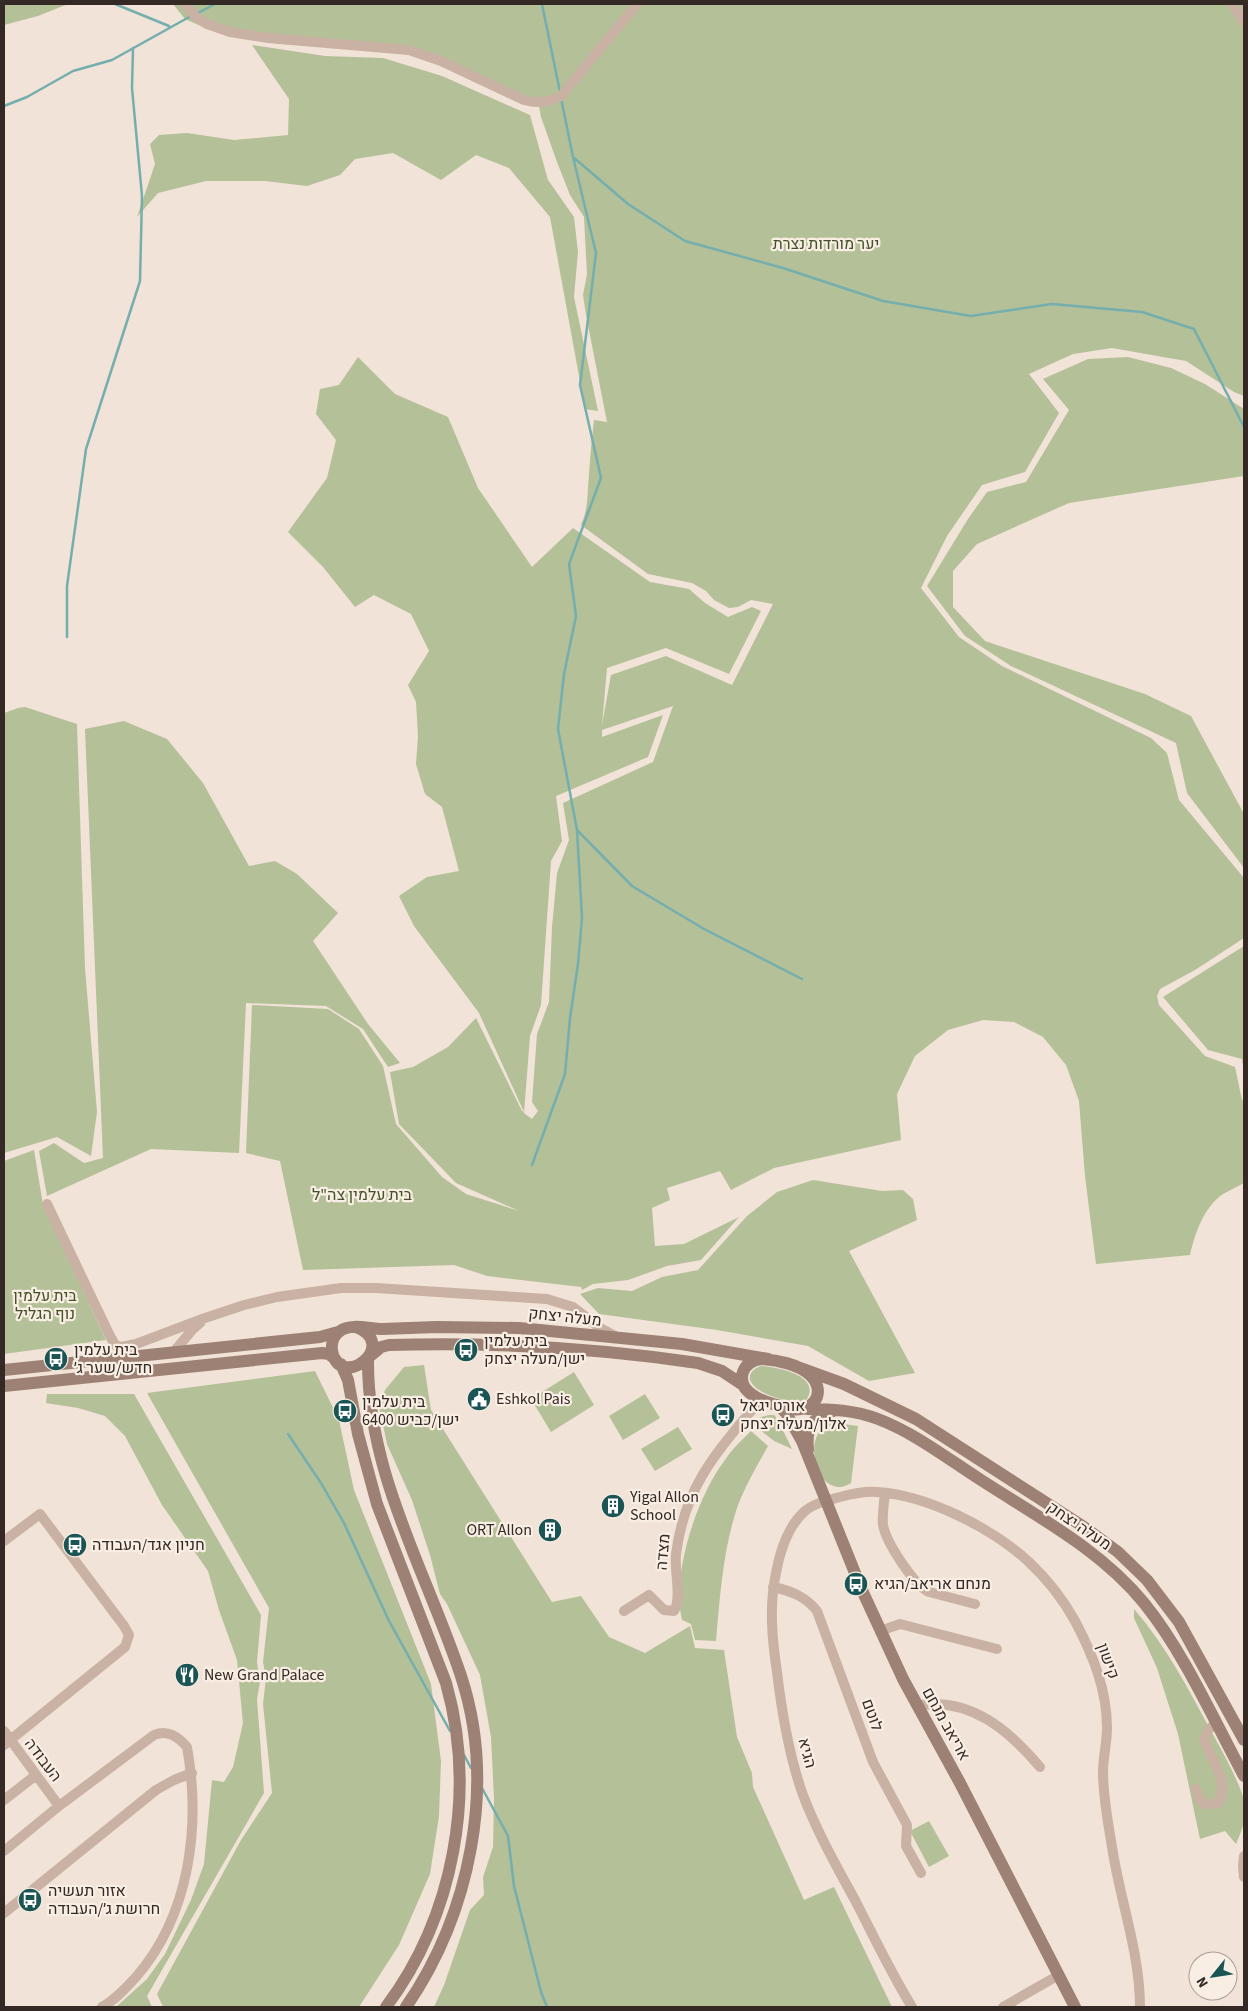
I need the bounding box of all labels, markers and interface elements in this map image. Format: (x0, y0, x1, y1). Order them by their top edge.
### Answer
park label: יער מורדות נצרת (773, 233, 879, 255)
park label: בית עלמין צה"ל (312, 1184, 413, 1206)
park label: בית עלמין נוף הגליל (13, 1285, 77, 1325)
street label: מעלה יצחק (527, 1302, 603, 1332)
place label: בית עלמין ישן/מעלה יצחק (484, 1330, 585, 1370)
bus stop icon: בית עלמין ישן/מעלה יצחק (453, 1337, 479, 1363)
place label: בית עלמין חדש/שער ג׳ (74, 1339, 152, 1379)
bus stop icon: בית עלמין חדש/שער ג׳ (43, 1346, 69, 1372)
public building icon: Eshkol Pais (466, 1386, 492, 1412)
place label: Eshkol Pais (496, 1388, 571, 1410)
place label: בית עלמין ישן/כביש 6400 (362, 1391, 459, 1431)
place label: אורט יגאל אלון/מעלה יצחק (740, 1395, 847, 1435)
bus stop icon: בית עלמין ישן/כביש 6400 (332, 1398, 358, 1424)
bus stop icon: אורט יגאל אלון/מעלה יצחק (710, 1402, 736, 1428)
place label: Yigal Allon School (629, 1486, 699, 1526)
building icon: Yigal Allon School (600, 1493, 626, 1519)
street label: מעלה יצחק (1042, 1496, 1116, 1556)
building icon: ORT Allon (537, 1517, 563, 1543)
place label: ORT Allon (466, 1519, 532, 1541)
bus stop icon: חניון אגד/העבודה (62, 1532, 88, 1558)
street label: מצדה (650, 1533, 676, 1571)
place label: חניון אגד/העבודה (92, 1534, 205, 1556)
bus stop icon: מנחם אריאב/הגיא (843, 1571, 869, 1597)
place label: מנחם אריאב/הגיא (874, 1573, 991, 1595)
street label: קישון (1091, 1640, 1125, 1682)
restaurant icon: New Grand Palace (174, 1662, 200, 1688)
place label: New Grand Palace (204, 1664, 325, 1686)
street label: אריאב מנחם (917, 1683, 975, 1765)
street label: לוטם (856, 1696, 888, 1734)
street label: העבודה (19, 1734, 67, 1786)
street label: הגיא (792, 1735, 822, 1771)
place label: אזור תעשיה חרושת ג׳/העבודה (48, 1880, 160, 1920)
bus stop icon: אזור תעשיה חרושת ג׳/העבודה (17, 1887, 43, 1913)
north arrow (1188, 1951, 1238, 2001)
text: N (1192, 1973, 1214, 1991)

